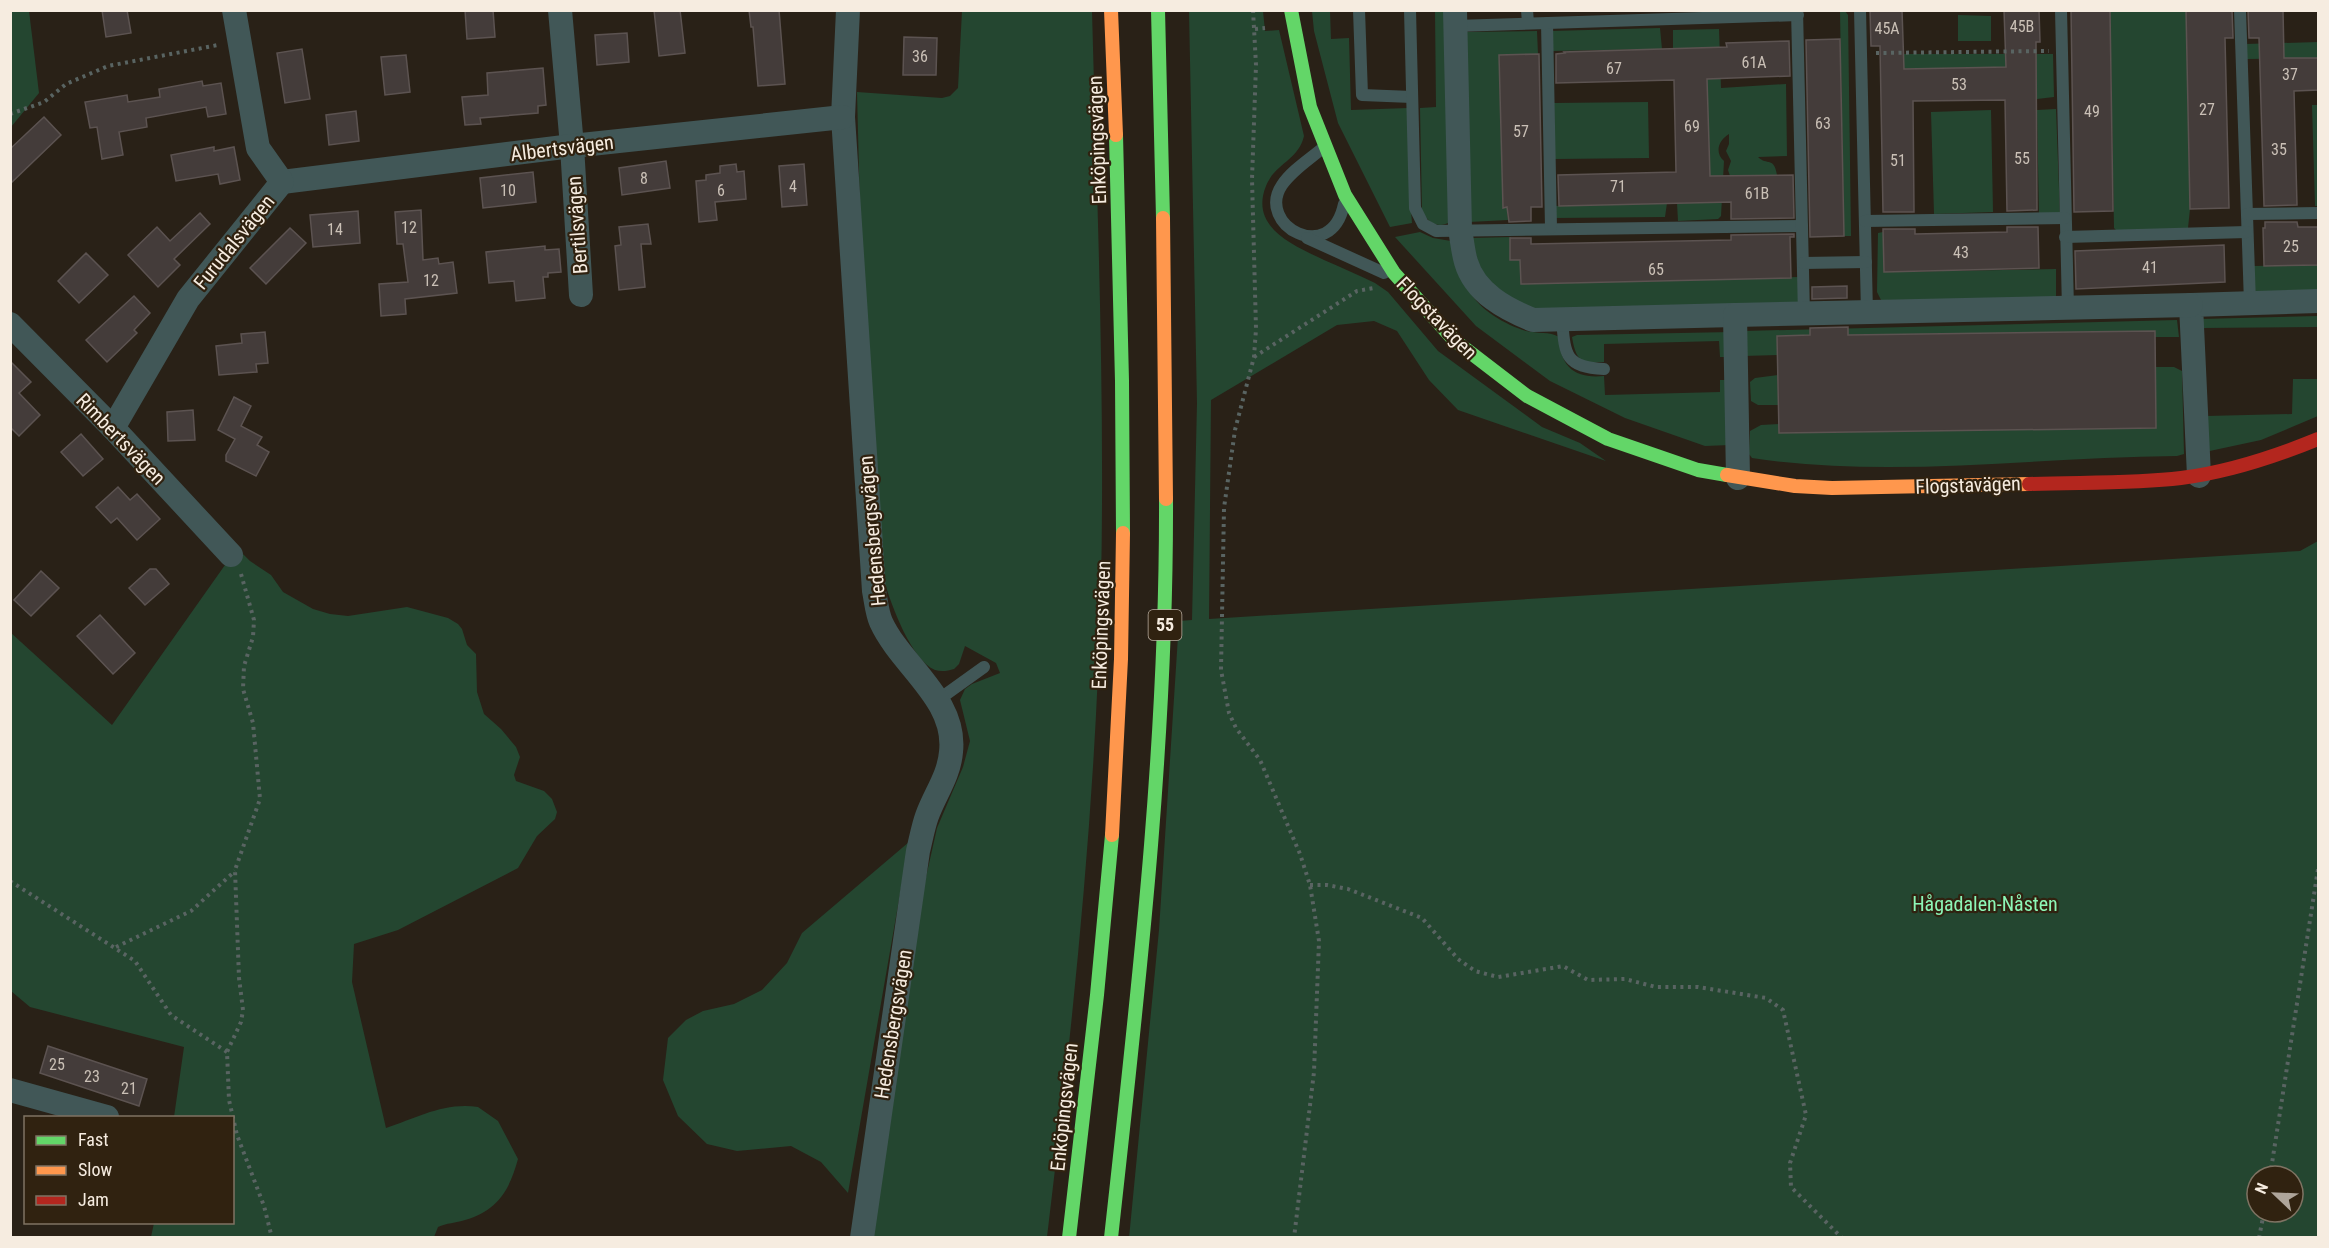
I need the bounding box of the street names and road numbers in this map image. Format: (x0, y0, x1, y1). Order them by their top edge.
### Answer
street label: Enköpingsvägen (1083, 75, 1111, 205)
street label: Albertsvägen (509, 130, 615, 166)
street label: Bertilsvägen (562, 175, 592, 275)
street label: Furudalsvägen (188, 190, 280, 294)
street label: Flogstavägen (1392, 272, 1482, 364)
street label: Rimbertsvägen (71, 388, 171, 490)
street label: Hedensbergsvägen (853, 455, 891, 607)
street label: Flogstavägen (1915, 471, 2021, 499)
street label: Enköpingsvägen (1087, 560, 1115, 690)
road number: 55 (1148, 610, 1182, 640)
street label: Hedensbergsvägen (869, 948, 917, 1100)
street label: Enköpingsvägen (1045, 1042, 1083, 1172)

